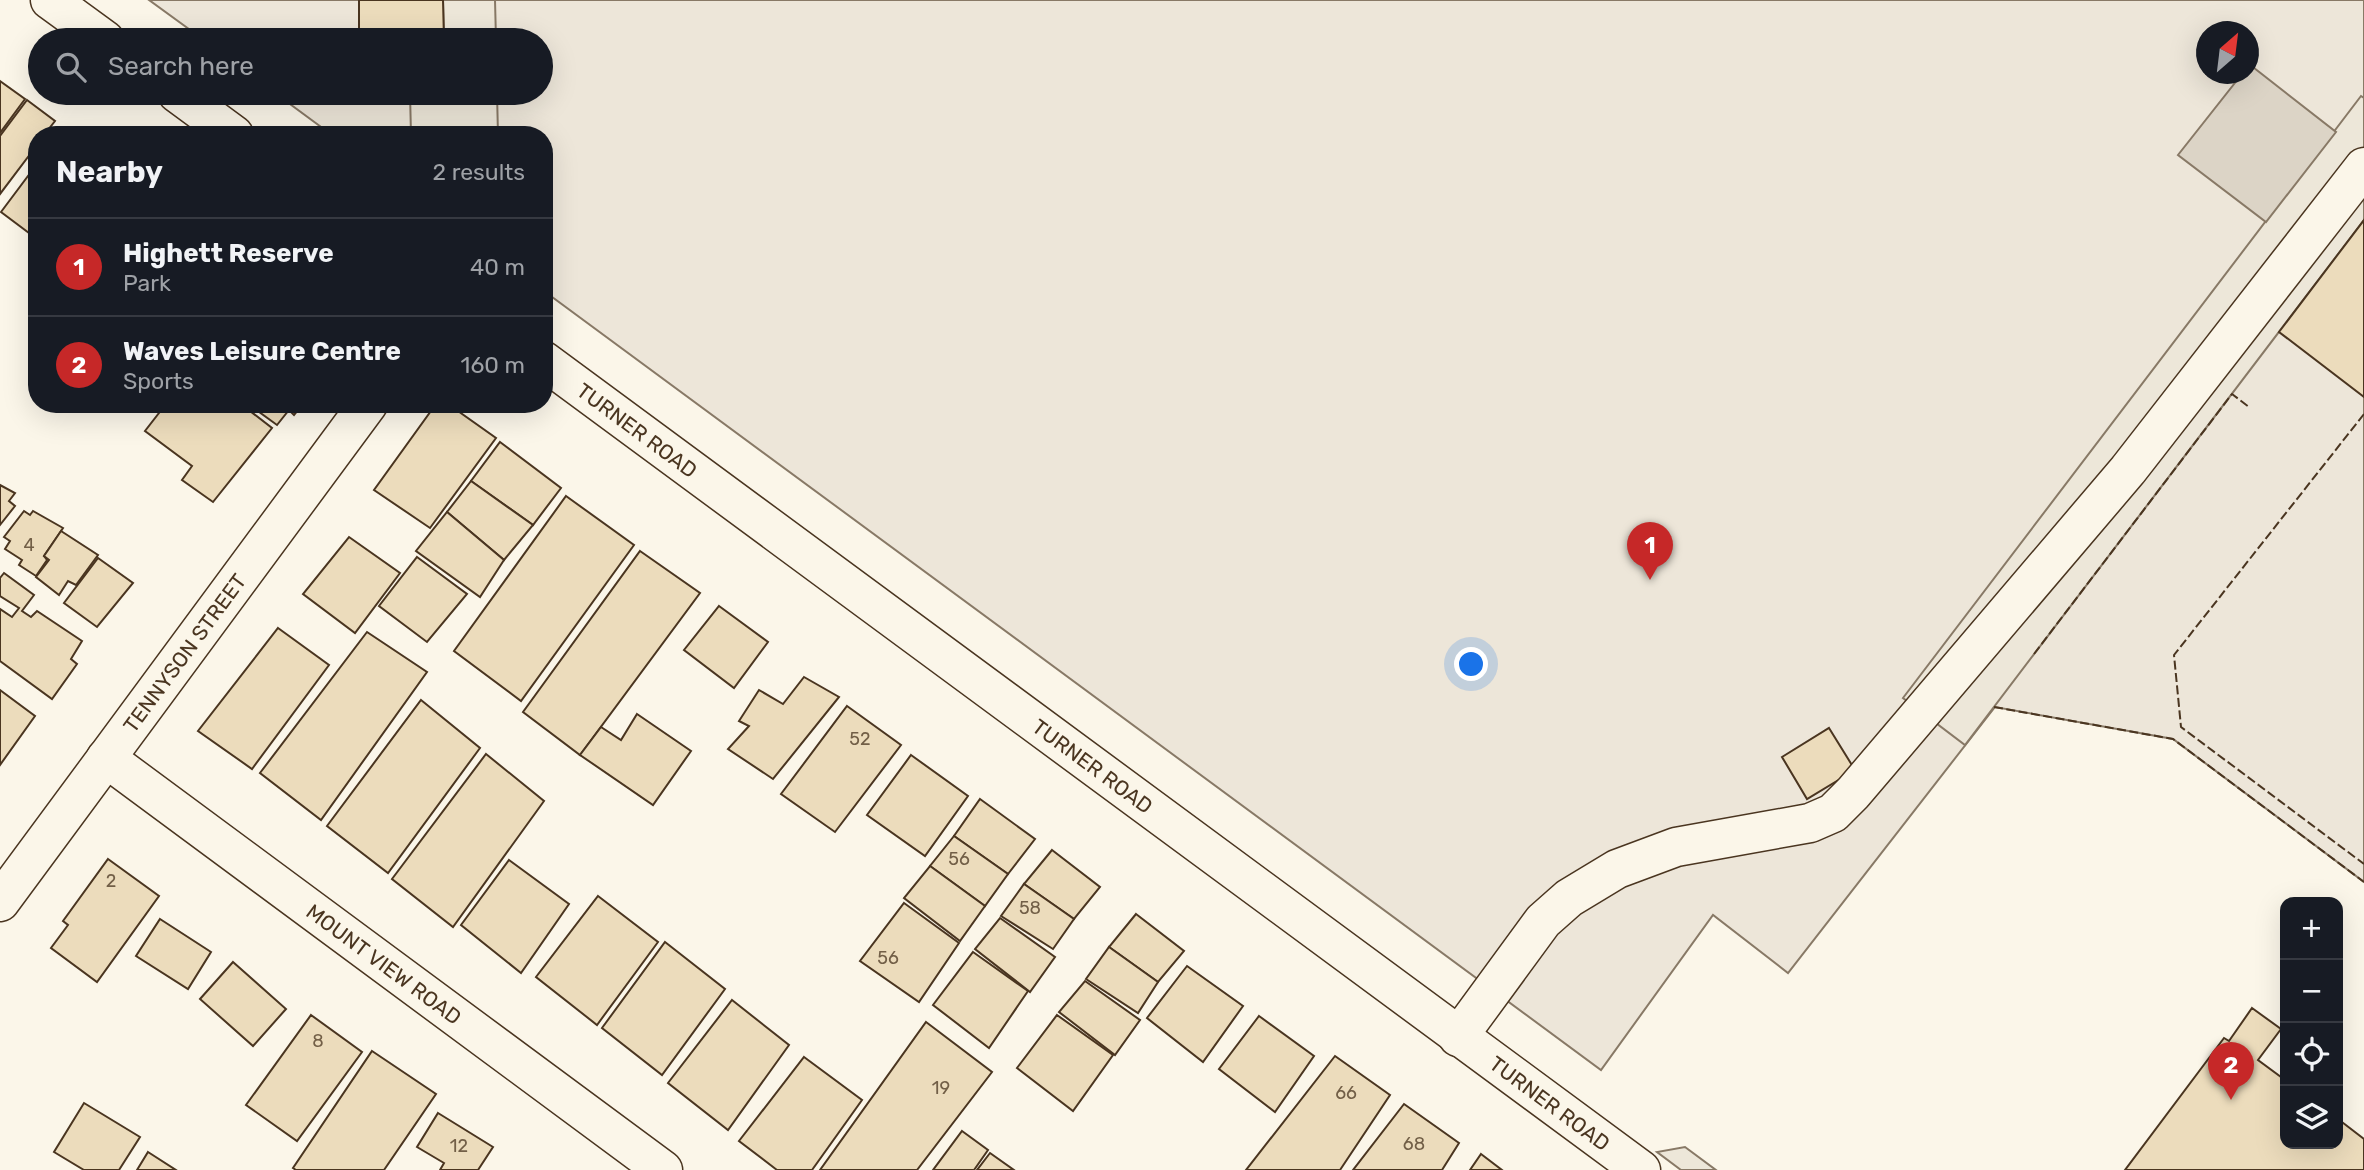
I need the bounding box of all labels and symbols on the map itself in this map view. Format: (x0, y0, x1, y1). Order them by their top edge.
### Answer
north arrow (2196, 21, 2259, 84)
street label: TURNER ROAD (572, 377, 702, 482)
pin: 1 (1627, 522, 1673, 580)
house number: 4 (23, 534, 35, 556)
street label: TENNYSON STREET (117, 569, 251, 737)
your location (1454, 647, 1488, 681)
street label: TURNER ROAD (1028, 713, 1158, 818)
house number: 52 (849, 728, 871, 750)
house number: 56 (948, 848, 970, 870)
house number: 2 (106, 870, 116, 892)
house number: 58 (1019, 897, 1041, 919)
street label: MOUNT VIEW ROAD (302, 898, 467, 1029)
house number: 56 (877, 947, 899, 969)
house number: 8 (312, 1030, 324, 1052)
pin: 2 (2208, 1042, 2254, 1100)
street label: TURNER ROAD (1485, 1050, 1615, 1155)
house number: 19 (932, 1077, 950, 1099)
house number: 66 (1335, 1082, 1357, 1104)
house number: 68 (1403, 1133, 1425, 1155)
house number: 12 (450, 1135, 468, 1157)

